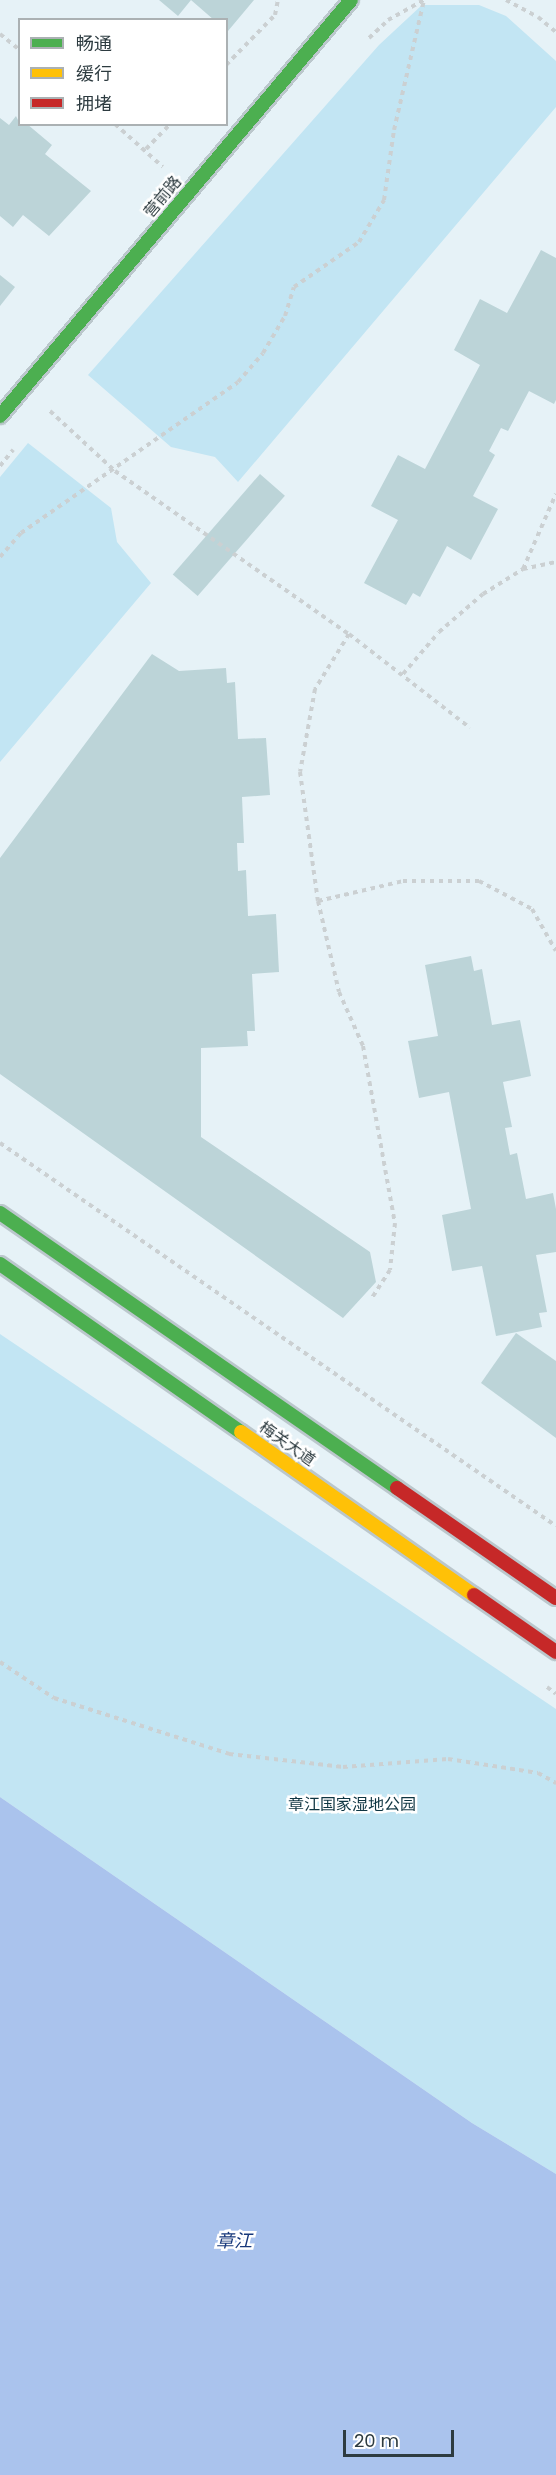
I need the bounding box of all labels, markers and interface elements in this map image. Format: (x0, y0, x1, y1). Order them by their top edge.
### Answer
legend (18, 18, 228, 126)
text: 畅通 (76, 31, 112, 56)
text: 缓行 (76, 61, 112, 86)
text: 拥堵 (76, 91, 112, 116)
street label: 营前路 (140, 172, 186, 222)
street label: 梅关大道 (255, 1418, 319, 1470)
park label: 章江国家湿地公园 (288, 1795, 416, 1815)
water label: 章江 (216, 2230, 252, 2252)
scale bar (346, 2418, 457, 2456)
text: 20 m (354, 2428, 399, 2453)

